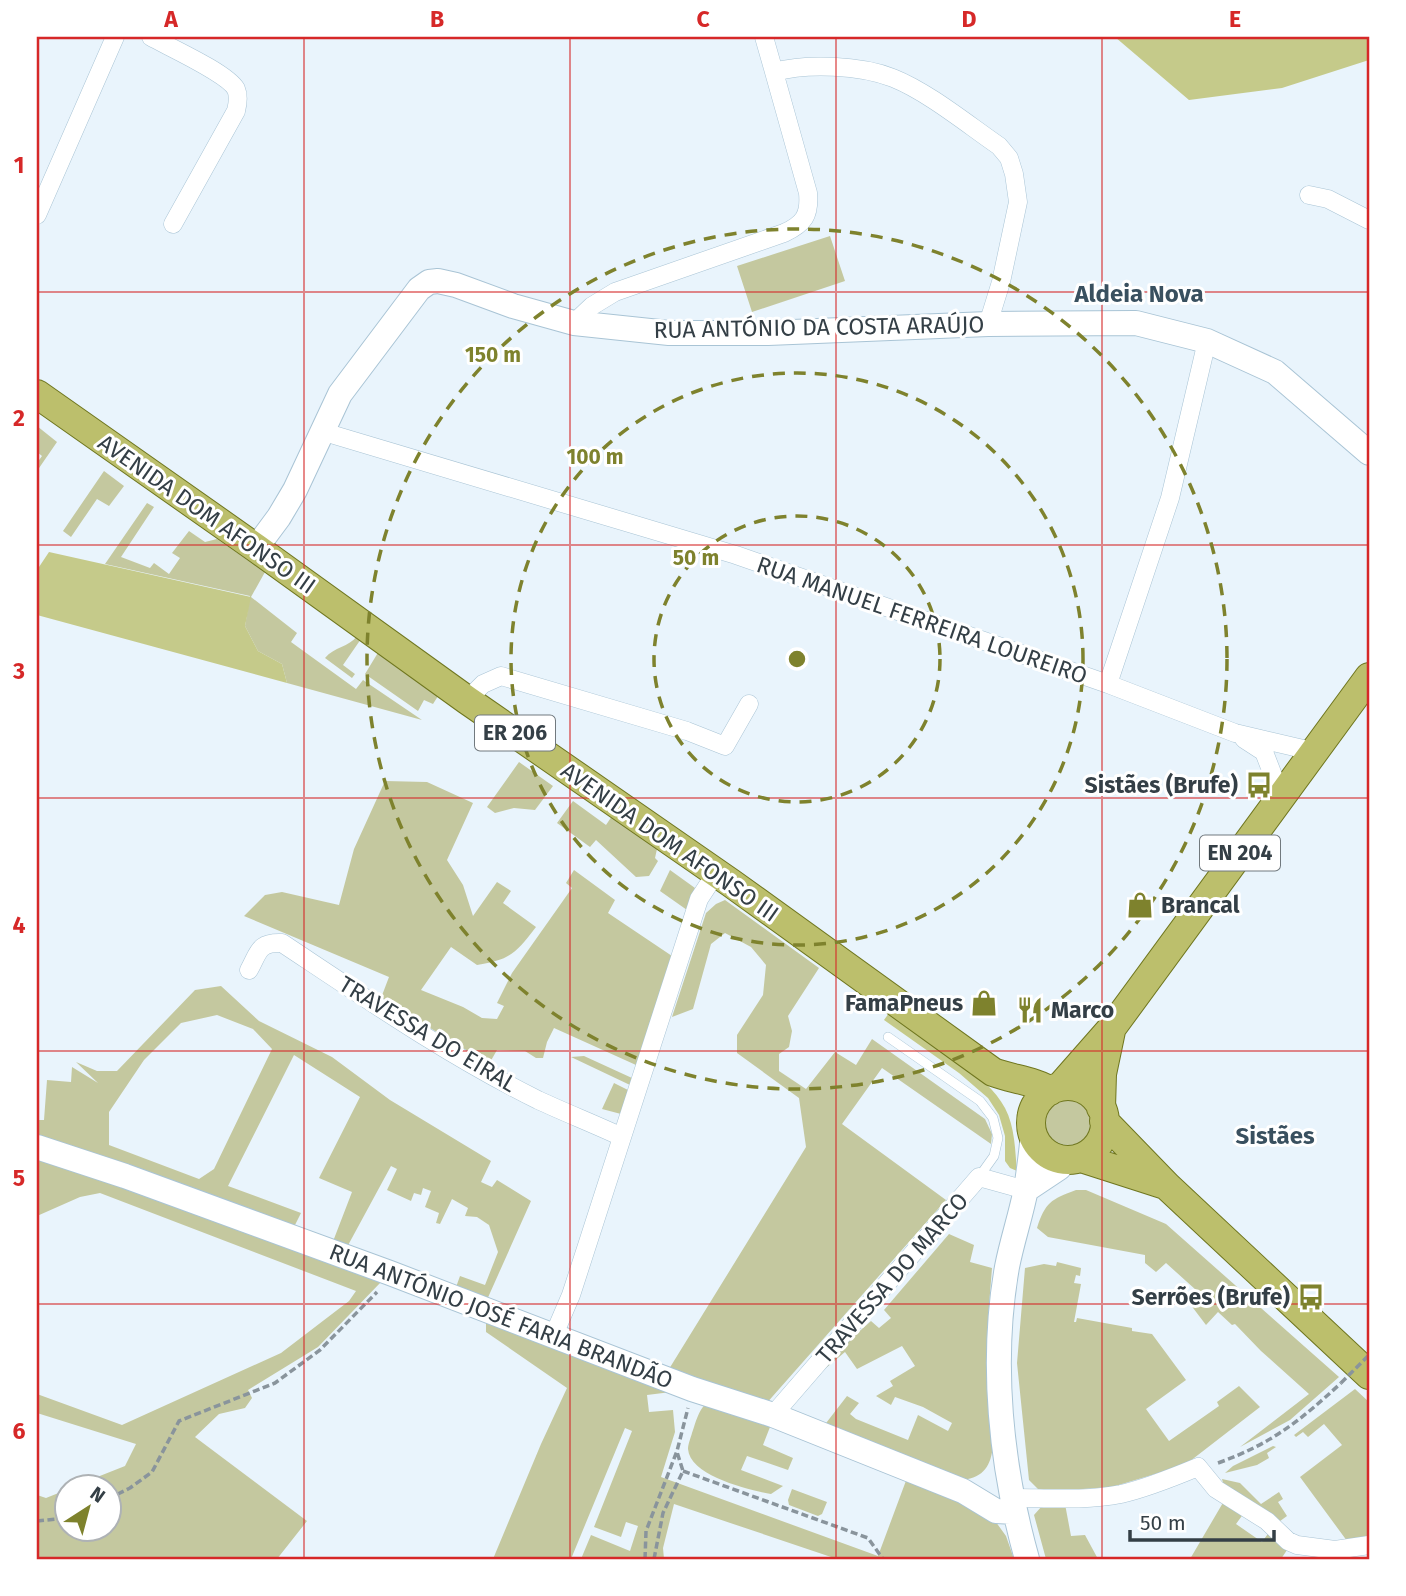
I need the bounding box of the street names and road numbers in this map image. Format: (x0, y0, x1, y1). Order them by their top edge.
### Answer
street label: RUA ANTÓNIO DA COSTA ARAÚJO (653, 309, 985, 344)
street label: AVENIDA DOM AFONSO III (93, 428, 321, 600)
street label: RUA MANUEL FERREIRA LOUREIRO (753, 550, 1091, 690)
road number: ER 206 (475, 716, 555, 750)
street label: AVENIDA DOM AFONSO III (556, 756, 784, 928)
road number: EN 204 (1200, 836, 1280, 870)
street label: TRAVESSA DO EIRAL (334, 970, 522, 1098)
street label: TRAVESSA DO MARCO (810, 1187, 974, 1369)
street label: RUA ANTÓNIO JOSÉ FARIA BRANDÃO (325, 1236, 677, 1395)

